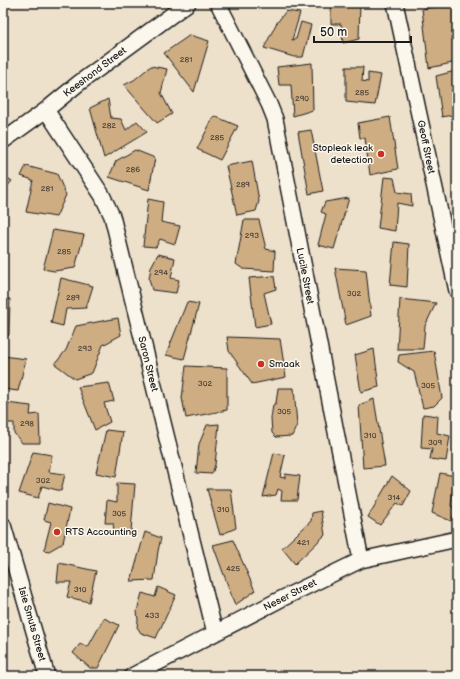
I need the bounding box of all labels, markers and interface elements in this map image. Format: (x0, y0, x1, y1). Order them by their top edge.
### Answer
scale bar (314, 18, 411, 44)
text: 50 m (320, 25, 347, 40)
street label: Keeshond Street (61, 44, 129, 100)
house number: 281 (180, 55, 192, 64)
house number: 285 (355, 88, 369, 97)
house number: 290 (295, 94, 309, 103)
street label: Geoff Street (414, 119, 438, 175)
house number: 282 (102, 121, 116, 130)
house number: 285 (210, 133, 224, 142)
place label: Stopleak leak detection (313, 142, 373, 166)
marker: Stopleak leak detection (376, 149, 386, 159)
house number: 286 (126, 165, 140, 174)
house number: 289 (236, 180, 250, 189)
house number: 281 (41, 184, 53, 193)
house number: 293 (245, 231, 259, 240)
house number: 285 (57, 247, 71, 256)
street label: Lucile Street (294, 247, 316, 305)
house number: 294 (154, 268, 168, 277)
house number: 302 (347, 289, 361, 298)
house number: 289 (66, 293, 80, 302)
street label: Saron Street (135, 335, 161, 393)
house number: 293 (78, 344, 92, 353)
place label: Smaak (269, 358, 300, 370)
marker: Smaak (256, 359, 266, 369)
house number: 302 (198, 379, 212, 388)
house number: 305 (421, 381, 436, 390)
house number: 305 (277, 407, 292, 416)
house number: 298 (20, 419, 34, 428)
house number: 310 (364, 431, 377, 440)
house number: 309 (428, 438, 442, 447)
house number: 302 (36, 476, 50, 485)
house number: 314 (388, 493, 401, 502)
house number: 310 (217, 505, 230, 514)
house number: 305 (112, 509, 127, 518)
place label: RTS Accounting (65, 526, 137, 538)
marker: RTS Accounting (52, 527, 62, 537)
house number: 421 (297, 538, 309, 547)
house number: 425 (226, 564, 241, 573)
street label: Neser Street (261, 577, 319, 613)
house number: 310 (74, 585, 87, 594)
street label: Isie Smuts Street (16, 586, 48, 662)
house number: 433 (145, 611, 159, 620)

